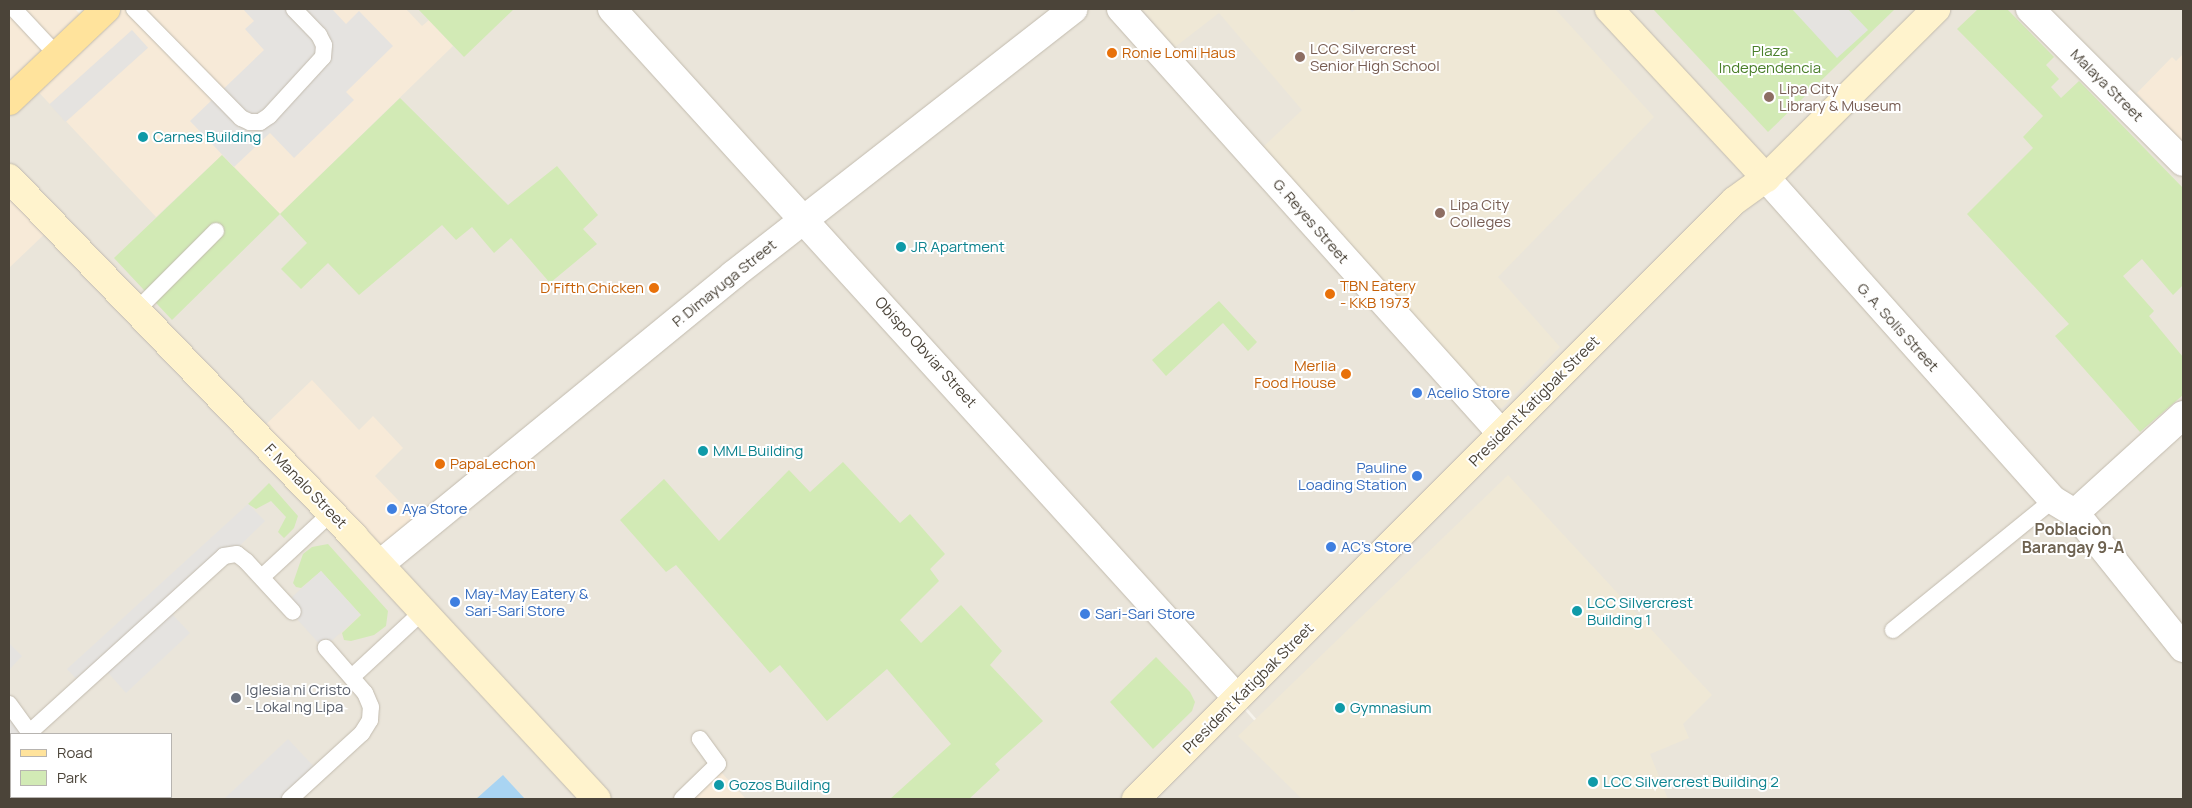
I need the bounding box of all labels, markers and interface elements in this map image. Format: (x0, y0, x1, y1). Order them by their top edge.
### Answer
place label: LCC Silvercrest Senior High School (1310, 39, 1440, 74)
park label: Plaza Independencia (1719, 41, 1821, 76)
place label: Ronie Lomi Haus (1122, 44, 1236, 62)
street label: Malaya Street (2067, 45, 2147, 125)
marker: Ronie Lomi Haus (1106, 47, 1118, 59)
marker: LCC Silvercrest Senior High School (1294, 51, 1306, 63)
place label: Lipa City Library & Museum (1779, 79, 1901, 114)
marker: Lipa City Library & Museum (1763, 91, 1775, 103)
place label: Carnes Building (153, 128, 261, 146)
marker: Carnes Building (137, 131, 149, 143)
street label: G. Reyes Street (1269, 175, 1353, 267)
place label: Lipa City Colleges (1450, 195, 1511, 230)
marker: Lipa City Colleges (1434, 207, 1446, 219)
street label: P. Dimayuga Street (668, 235, 780, 331)
place label: JR Apartment (911, 238, 1005, 256)
marker: JR Apartment (895, 241, 907, 253)
place label: TBN Eatery - KKB 1973 (1340, 276, 1416, 311)
place label: D'Fifth Chicken (540, 279, 644, 297)
street label: G. A. Solis Street (1854, 279, 1942, 375)
marker: D'Fifth Chicken (648, 282, 660, 294)
marker: TBN Eatery - KKB 1973 (1324, 288, 1336, 300)
street label: Obispo Obviar Street (871, 293, 981, 411)
street label: President Katigbak Street (1465, 332, 1603, 470)
place label: Merlia Food House (1254, 356, 1336, 391)
marker: Merlia Food House (1340, 368, 1352, 380)
place label: Acelio Store (1427, 384, 1510, 402)
marker: Acelio Store (1411, 387, 1423, 399)
street label: F. Manalo Street (261, 440, 351, 532)
place label: MML Building (713, 442, 804, 460)
marker: MML Building (697, 445, 709, 457)
place label: PapaLechon (450, 455, 536, 473)
marker: PapaLechon (434, 458, 446, 470)
place label: Pauline Loading Station (1298, 458, 1407, 493)
marker: Pauline Loading Station (1411, 470, 1423, 482)
place label: Aya Store (402, 500, 468, 518)
marker: Aya Store (386, 503, 398, 515)
district label: Poblacion Barangay 9-A (2022, 519, 2124, 557)
place label: AC's Store (1341, 538, 1412, 556)
marker: AC's Store (1325, 541, 1337, 553)
place label: May-May Eatery & Sari-Sari Store (465, 584, 588, 619)
place label: LCC Silvercrest Building 1 (1587, 593, 1693, 628)
marker: May-May Eatery & Sari-Sari Store (449, 596, 461, 608)
place label: Sari-Sari Store (1095, 605, 1195, 623)
marker: LCC Silvercrest Building 1 (1571, 605, 1583, 617)
marker: Sari-Sari Store (1079, 608, 1091, 620)
street label: President Katigbak Street (1179, 619, 1317, 757)
place label: Iglesia ni Cristo - Lokal ng Lipa (246, 680, 351, 715)
marker: Iglesia ni Cristo - Lokal ng Lipa (230, 692, 242, 704)
place label: Gymnasium (1350, 699, 1431, 717)
marker: Gymnasium (1334, 702, 1346, 714)
legend (10, 733, 172, 798)
text: Road (57, 742, 93, 763)
text: Park (57, 767, 87, 788)
place label: LCC Silvercrest Building 2 (1603, 773, 1779, 791)
place label: Gozos Building (729, 776, 830, 794)
marker: LCC Silvercrest Building 2 (1587, 776, 1599, 788)
marker: Gozos Building (713, 779, 725, 791)

